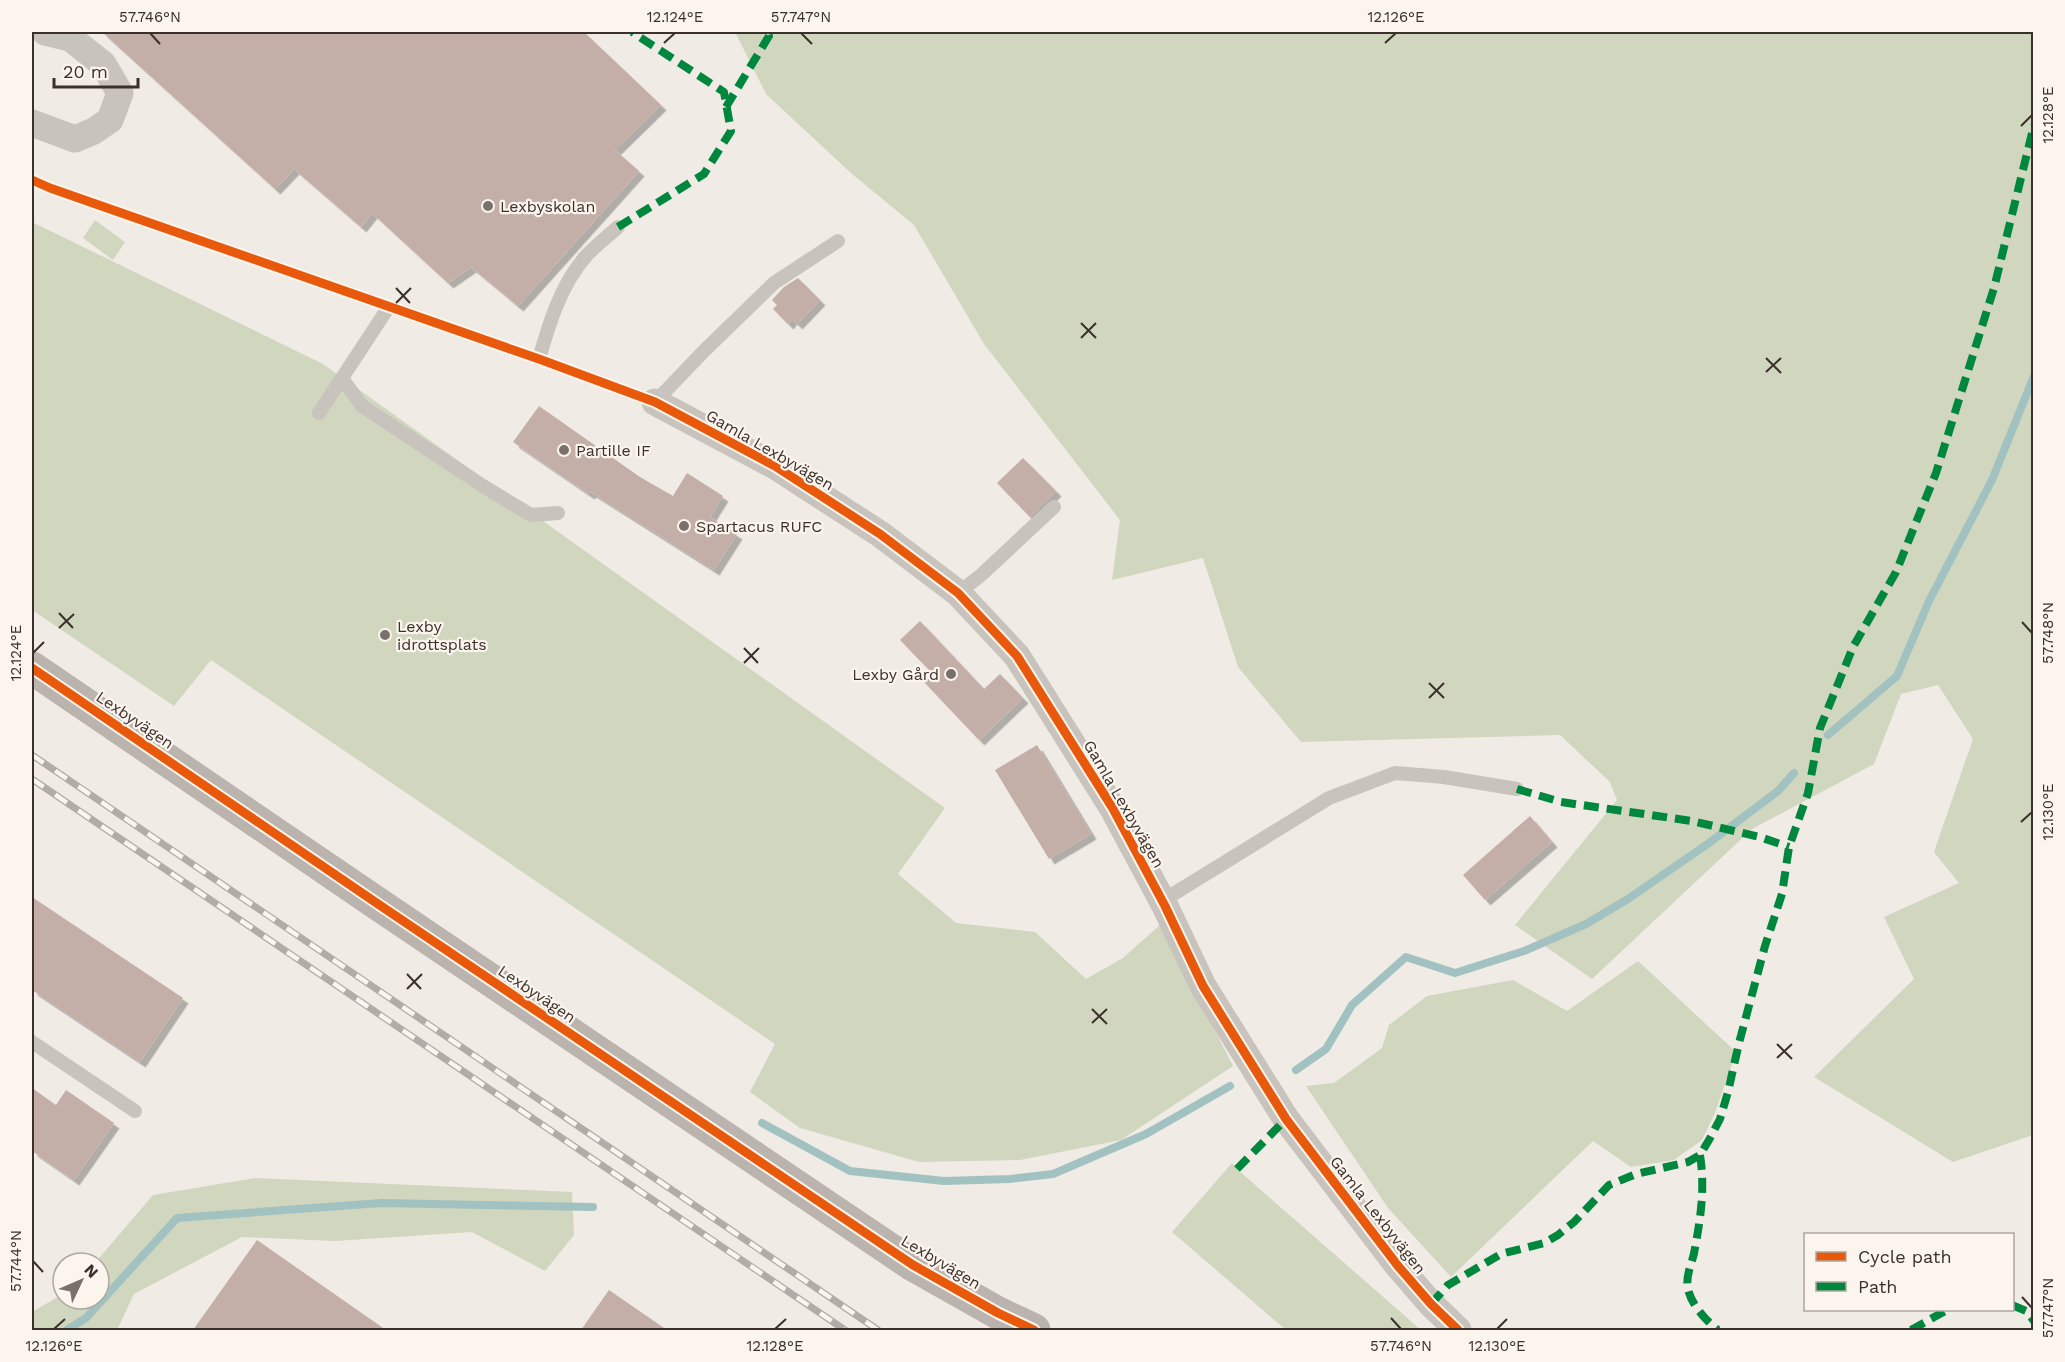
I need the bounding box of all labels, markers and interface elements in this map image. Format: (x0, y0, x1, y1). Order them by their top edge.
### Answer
text: 57.746°N (119, 8, 181, 26)
text: 12.124°E (647, 8, 703, 26)
text: 57.747°N (771, 8, 831, 26)
text: 12.126°E (1367, 8, 1425, 26)
scale bar (54, 51, 138, 89)
text: 20 m (63, 61, 108, 82)
text: 12.128°E (2039, 86, 2057, 144)
place label: Lexbyskolan (500, 197, 595, 216)
marker: Lexbyskolan (481, 199, 495, 213)
street label: Gamla Lexbyvägen (703, 406, 837, 494)
place label: Partille IF (576, 441, 651, 460)
marker: Partille IF (557, 443, 571, 457)
place label: Spartacus RUFC (696, 517, 822, 536)
marker: Spartacus RUFC (677, 519, 691, 533)
text: 57.748°N (2039, 602, 2057, 664)
place label: Lexby idrottsplats (397, 617, 487, 654)
text: 12.124°E (7, 625, 25, 681)
marker: Lexby idrottsplats (378, 628, 392, 642)
place label: Lexby Gård (852, 665, 939, 684)
marker: Lexby Gård (944, 667, 958, 681)
street label: Lexbyvägen (93, 687, 177, 753)
street label: Gamla Lexbyvägen (1080, 737, 1168, 871)
text: 12.130°E (2039, 783, 2057, 841)
street label: Lexbyvägen (495, 961, 579, 1027)
street label: Gamla Lexbyvägen (1326, 1152, 1430, 1278)
text: 57.744°N (7, 1230, 25, 1292)
street label: Lexbyvägen (898, 1231, 984, 1293)
legend (1804, 1233, 2014, 1311)
text: Cycle path (1858, 1246, 1952, 1267)
north arrow (51, 1251, 111, 1311)
text: N (80, 1260, 102, 1282)
text: Path (1858, 1276, 1898, 1297)
text: 57.747°N (2039, 1278, 2057, 1338)
text: 12.126°E (25, 1337, 83, 1355)
text: 12.128°E (746, 1337, 804, 1355)
text: 57.746°N (1370, 1337, 1432, 1355)
text: 12.130°E (1468, 1337, 1526, 1355)

